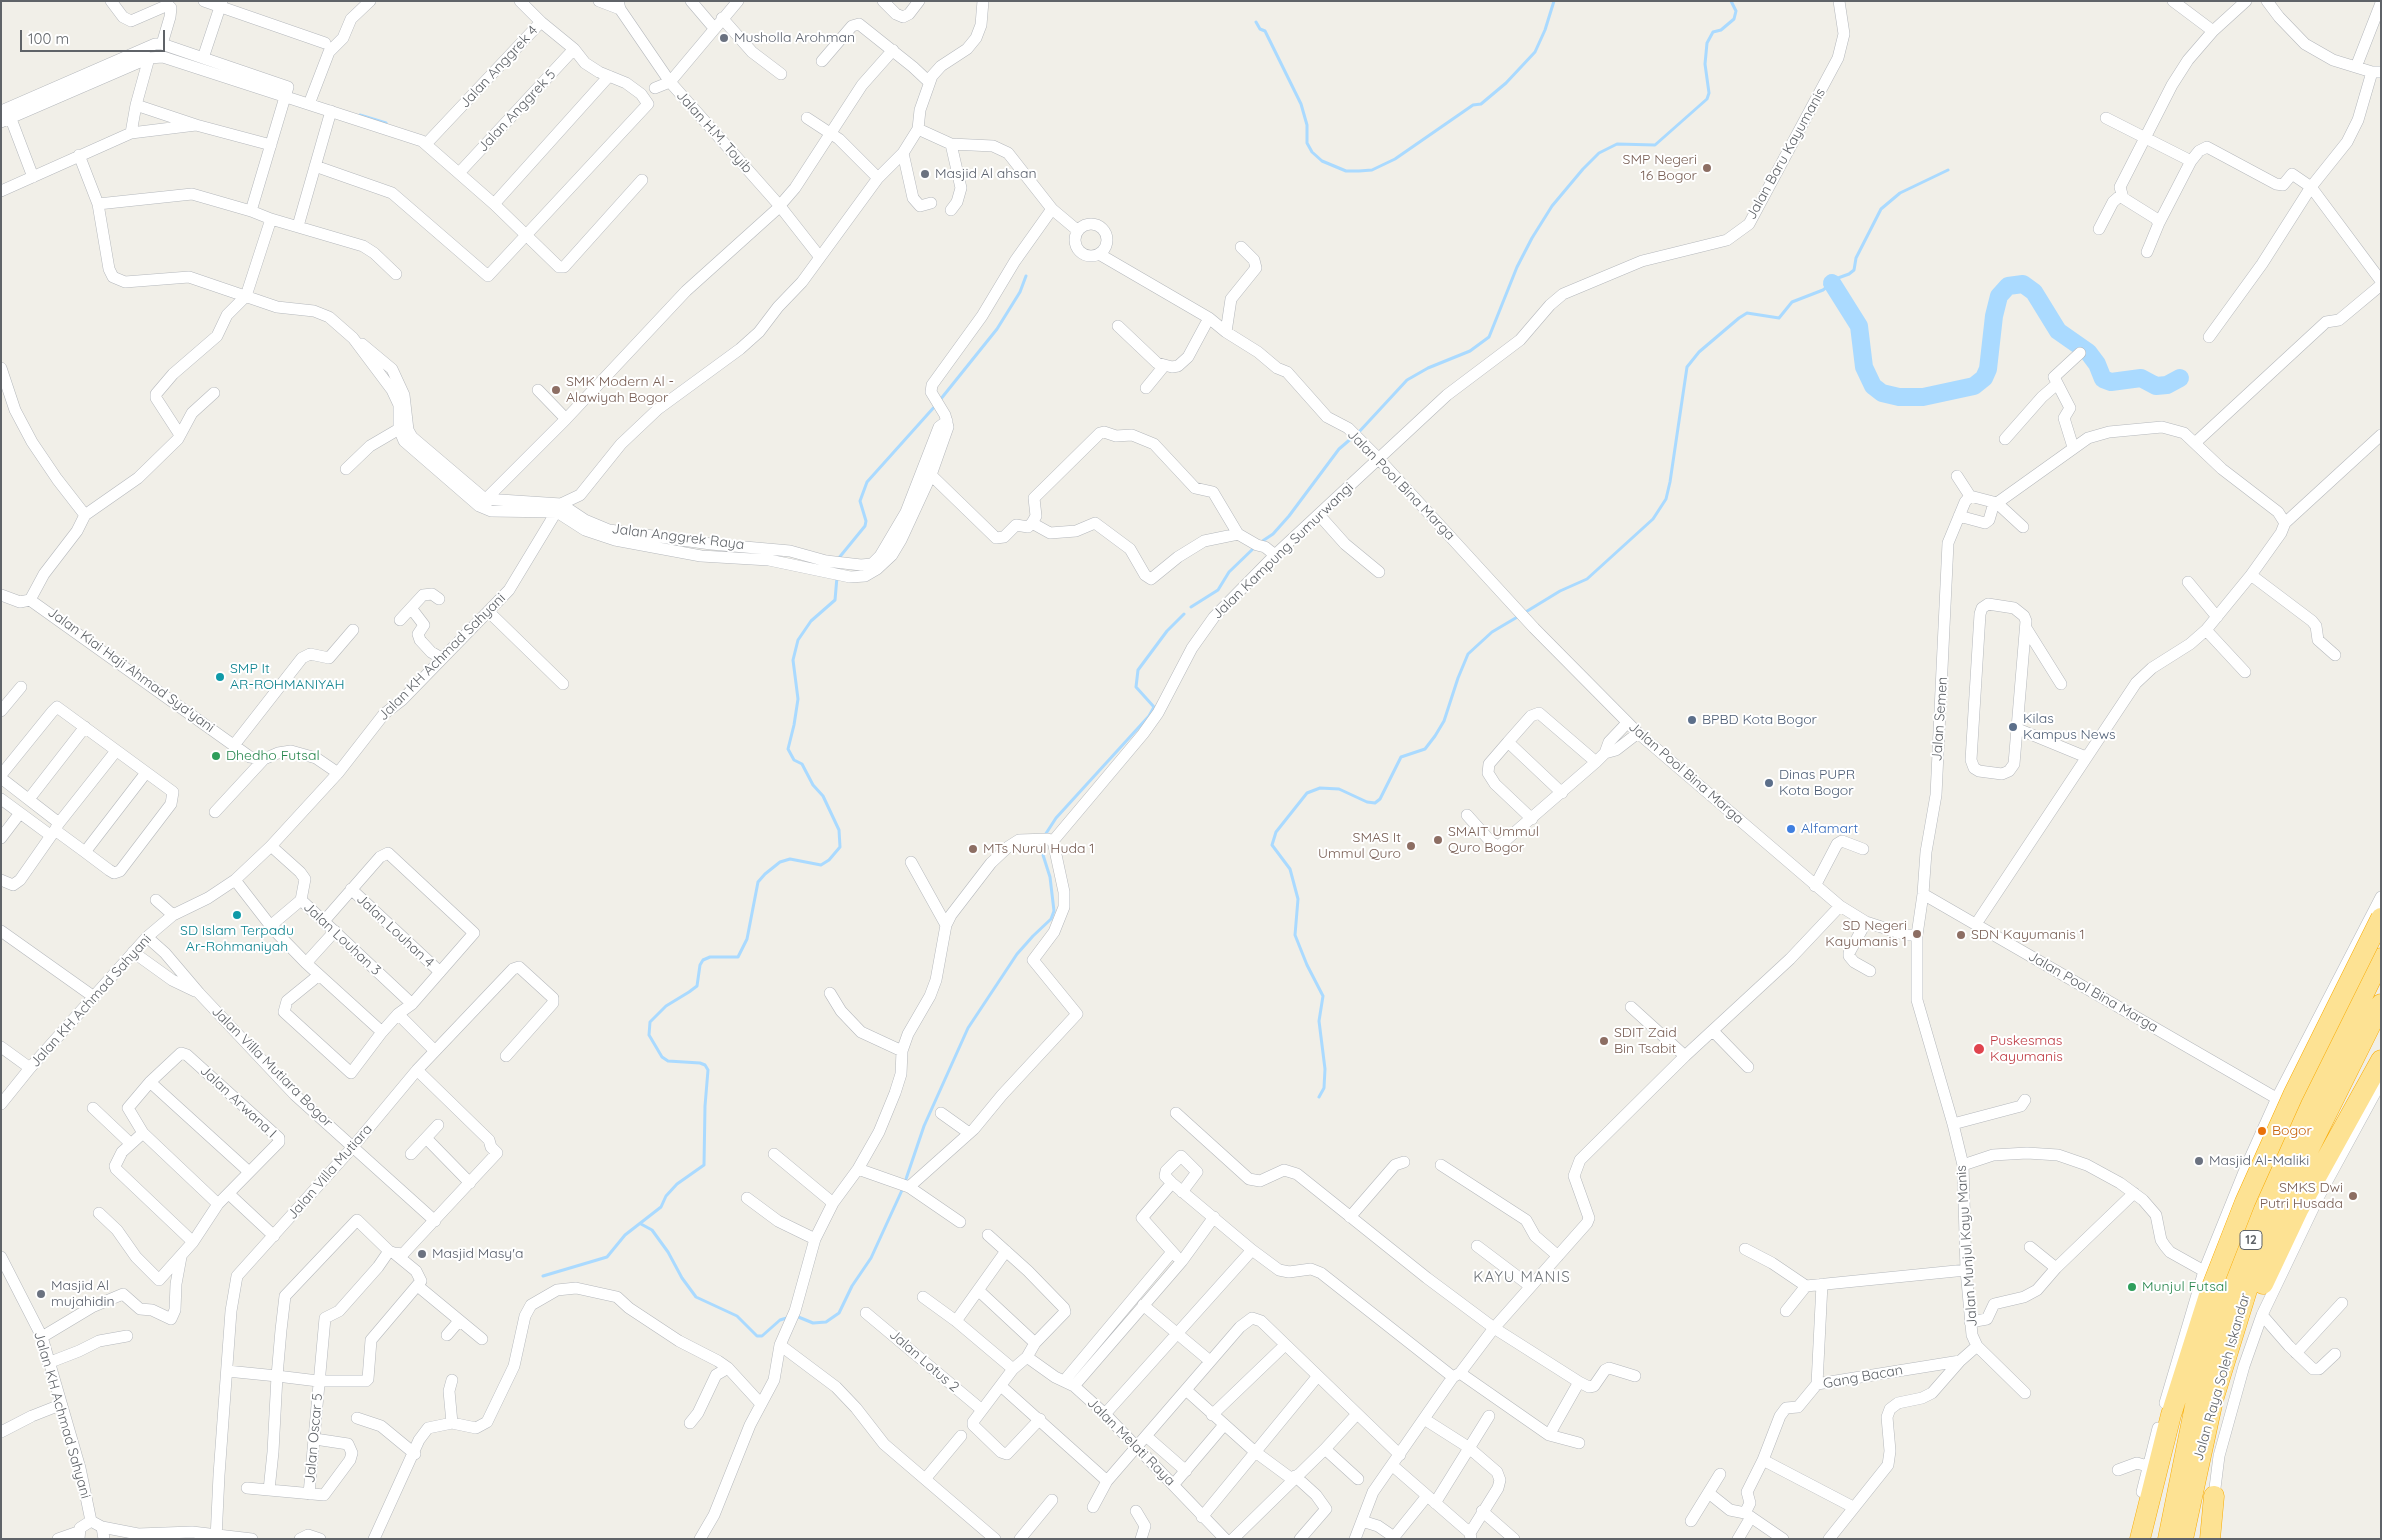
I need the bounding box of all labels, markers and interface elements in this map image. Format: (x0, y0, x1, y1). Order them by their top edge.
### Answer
scale bar (22, 20, 168, 52)
street label: Jalan Anggrek 4 (457, 22, 541, 112)
text: 100 m (28, 29, 69, 48)
place label: Musholla Arohman (734, 30, 855, 46)
marker: Musholla Arohman (718, 32, 730, 44)
street label: Jalan Anggrek 5 (474, 66, 560, 156)
street label: Jalan Baru Kayumanis (1743, 85, 1829, 223)
street label: Jalan H.M. Toyib (673, 87, 755, 177)
place label: SMP Negeri 16 Bogor (1623, 152, 1697, 184)
marker: SMP Negeri 16 Bogor (1701, 162, 1713, 174)
place label: Masjid Al ahsan (935, 166, 1036, 182)
marker: Masjid Al ahsan (919, 168, 931, 180)
place label: SMK Modern Al - Alawiyah Bogor (566, 374, 674, 407)
marker: SMK Modern Al - Alawiyah Bogor (550, 384, 562, 396)
street label: Jalan Pool Bina Marga (1344, 426, 1458, 544)
street label: Jalan Kampung Sumurwangi (1209, 479, 1357, 623)
street label: Jalan Anggrek Raya (611, 521, 745, 553)
street label: Jalan KH Achmad Sahyani (375, 590, 509, 724)
street label: Jalan Kiai Haji Ahmad Sya'yani (44, 604, 218, 736)
place label: SMP It AR-ROHMANIYAH (230, 661, 345, 694)
marker: SMP It AR-ROHMANIYAH (214, 671, 226, 683)
street label: Jalan Semen (1929, 676, 1951, 762)
place label: Kilas Kampus News (2023, 711, 2116, 744)
place label: BPBD Kota Bogor (1702, 712, 1817, 728)
marker: BPBD Kota Bogor (1686, 714, 1698, 726)
street label: Jalan Pool Bina Marga (1625, 718, 1747, 828)
marker: Kilas Kampus News (2007, 721, 2019, 733)
place label: Dhedho Futsal (226, 748, 320, 764)
marker: Dhedho Futsal (210, 750, 222, 762)
place label: Dinas PUPR Kota Bogor (1779, 767, 1855, 800)
marker: Dinas PUPR Kota Bogor (1763, 777, 1775, 789)
place label: Alfamart (1801, 821, 1858, 837)
marker: Alfamart (1785, 823, 1797, 835)
place label: SMAIT Ummul Quro Bogor (1448, 824, 1539, 856)
place label: SMAS It Ummul Quro (1318, 830, 1401, 862)
marker: SMAIT Ummul Quro Bogor (1432, 834, 1444, 846)
marker: SMAS It Ummul Quro (1405, 840, 1417, 852)
place label: MTs Nurul Huda 1 (983, 841, 1094, 857)
marker: MTs Nurul Huda 1 (967, 843, 979, 855)
street label: Jalan Louhan 4 (353, 891, 437, 971)
street label: Jalan Louhan 3 (300, 899, 384, 979)
marker: SD Islam Terpadu Ar-Rohmaniyah (231, 909, 243, 921)
place label: SD Negeri Kayumanis 1 (1825, 918, 1907, 950)
place label: SD Islam Terpadu Ar-Rohmaniyah (180, 923, 294, 956)
place label: SDN Kayumanis 1 (1971, 927, 2085, 943)
marker: SD Negeri Kayumanis 1 (1911, 928, 1923, 940)
marker: SDN Kayumanis 1 (1955, 929, 1967, 941)
street label: Jalan KH Achmad Sahyani (27, 931, 155, 1071)
street label: Jalan Pool Bina Marga (2025, 948, 2161, 1036)
street label: Jalan Villa Mutiara Bogor (208, 1003, 336, 1131)
place label: SDIT Zaid Bin Tsabit (1614, 1025, 1677, 1058)
place label: Puskesmas Kayumanis (1990, 1033, 2063, 1066)
marker: SDIT Zaid Bin Tsabit (1598, 1035, 1610, 1047)
marker: Puskesmas Kayumanis (1972, 1042, 1986, 1056)
street label: Jalan Arwana I (196, 1062, 280, 1142)
street label: Jalan Villa Mutiara (284, 1121, 376, 1223)
place label: Bogor (2272, 1123, 2312, 1139)
marker: Bogor (2256, 1125, 2268, 1137)
place label: Masjid Al-Maliki (2209, 1153, 2309, 1169)
marker: Masjid Al-Maliki (2193, 1155, 2205, 1167)
street label: Jalan Munjul Kayu Manis (1953, 1165, 1981, 1327)
place label: SMKS Dwi Putri Husada (2260, 1180, 2343, 1212)
marker: SMKS Dwi Putri Husada (2347, 1190, 2359, 1202)
road number: 12 (2240, 1230, 2262, 1250)
place label: Masjid Masy'a (432, 1246, 523, 1262)
marker: Masjid Masy'a (416, 1248, 428, 1260)
district label: KAYU MANIS (1472, 1268, 1572, 1286)
place label: Masjid Al mujahidin (51, 1278, 115, 1310)
place label: Munjul Futsal (2142, 1279, 2228, 1295)
marker: Munjul Futsal (2126, 1281, 2138, 1293)
marker: Masjid Al mujahidin (35, 1288, 47, 1300)
street label: Jalan Raya Soleh Iskandar (2190, 1291, 2254, 1463)
street label: Jalan Lotus 2 (886, 1326, 962, 1396)
street label: Jalan KH Achmad Sahyani (30, 1330, 94, 1500)
street label: Gang Bacan (1822, 1362, 1904, 1392)
street label: Jalan Oscar 5 (302, 1392, 326, 1484)
street label: Jalan Melati Raya (1084, 1395, 1178, 1489)

